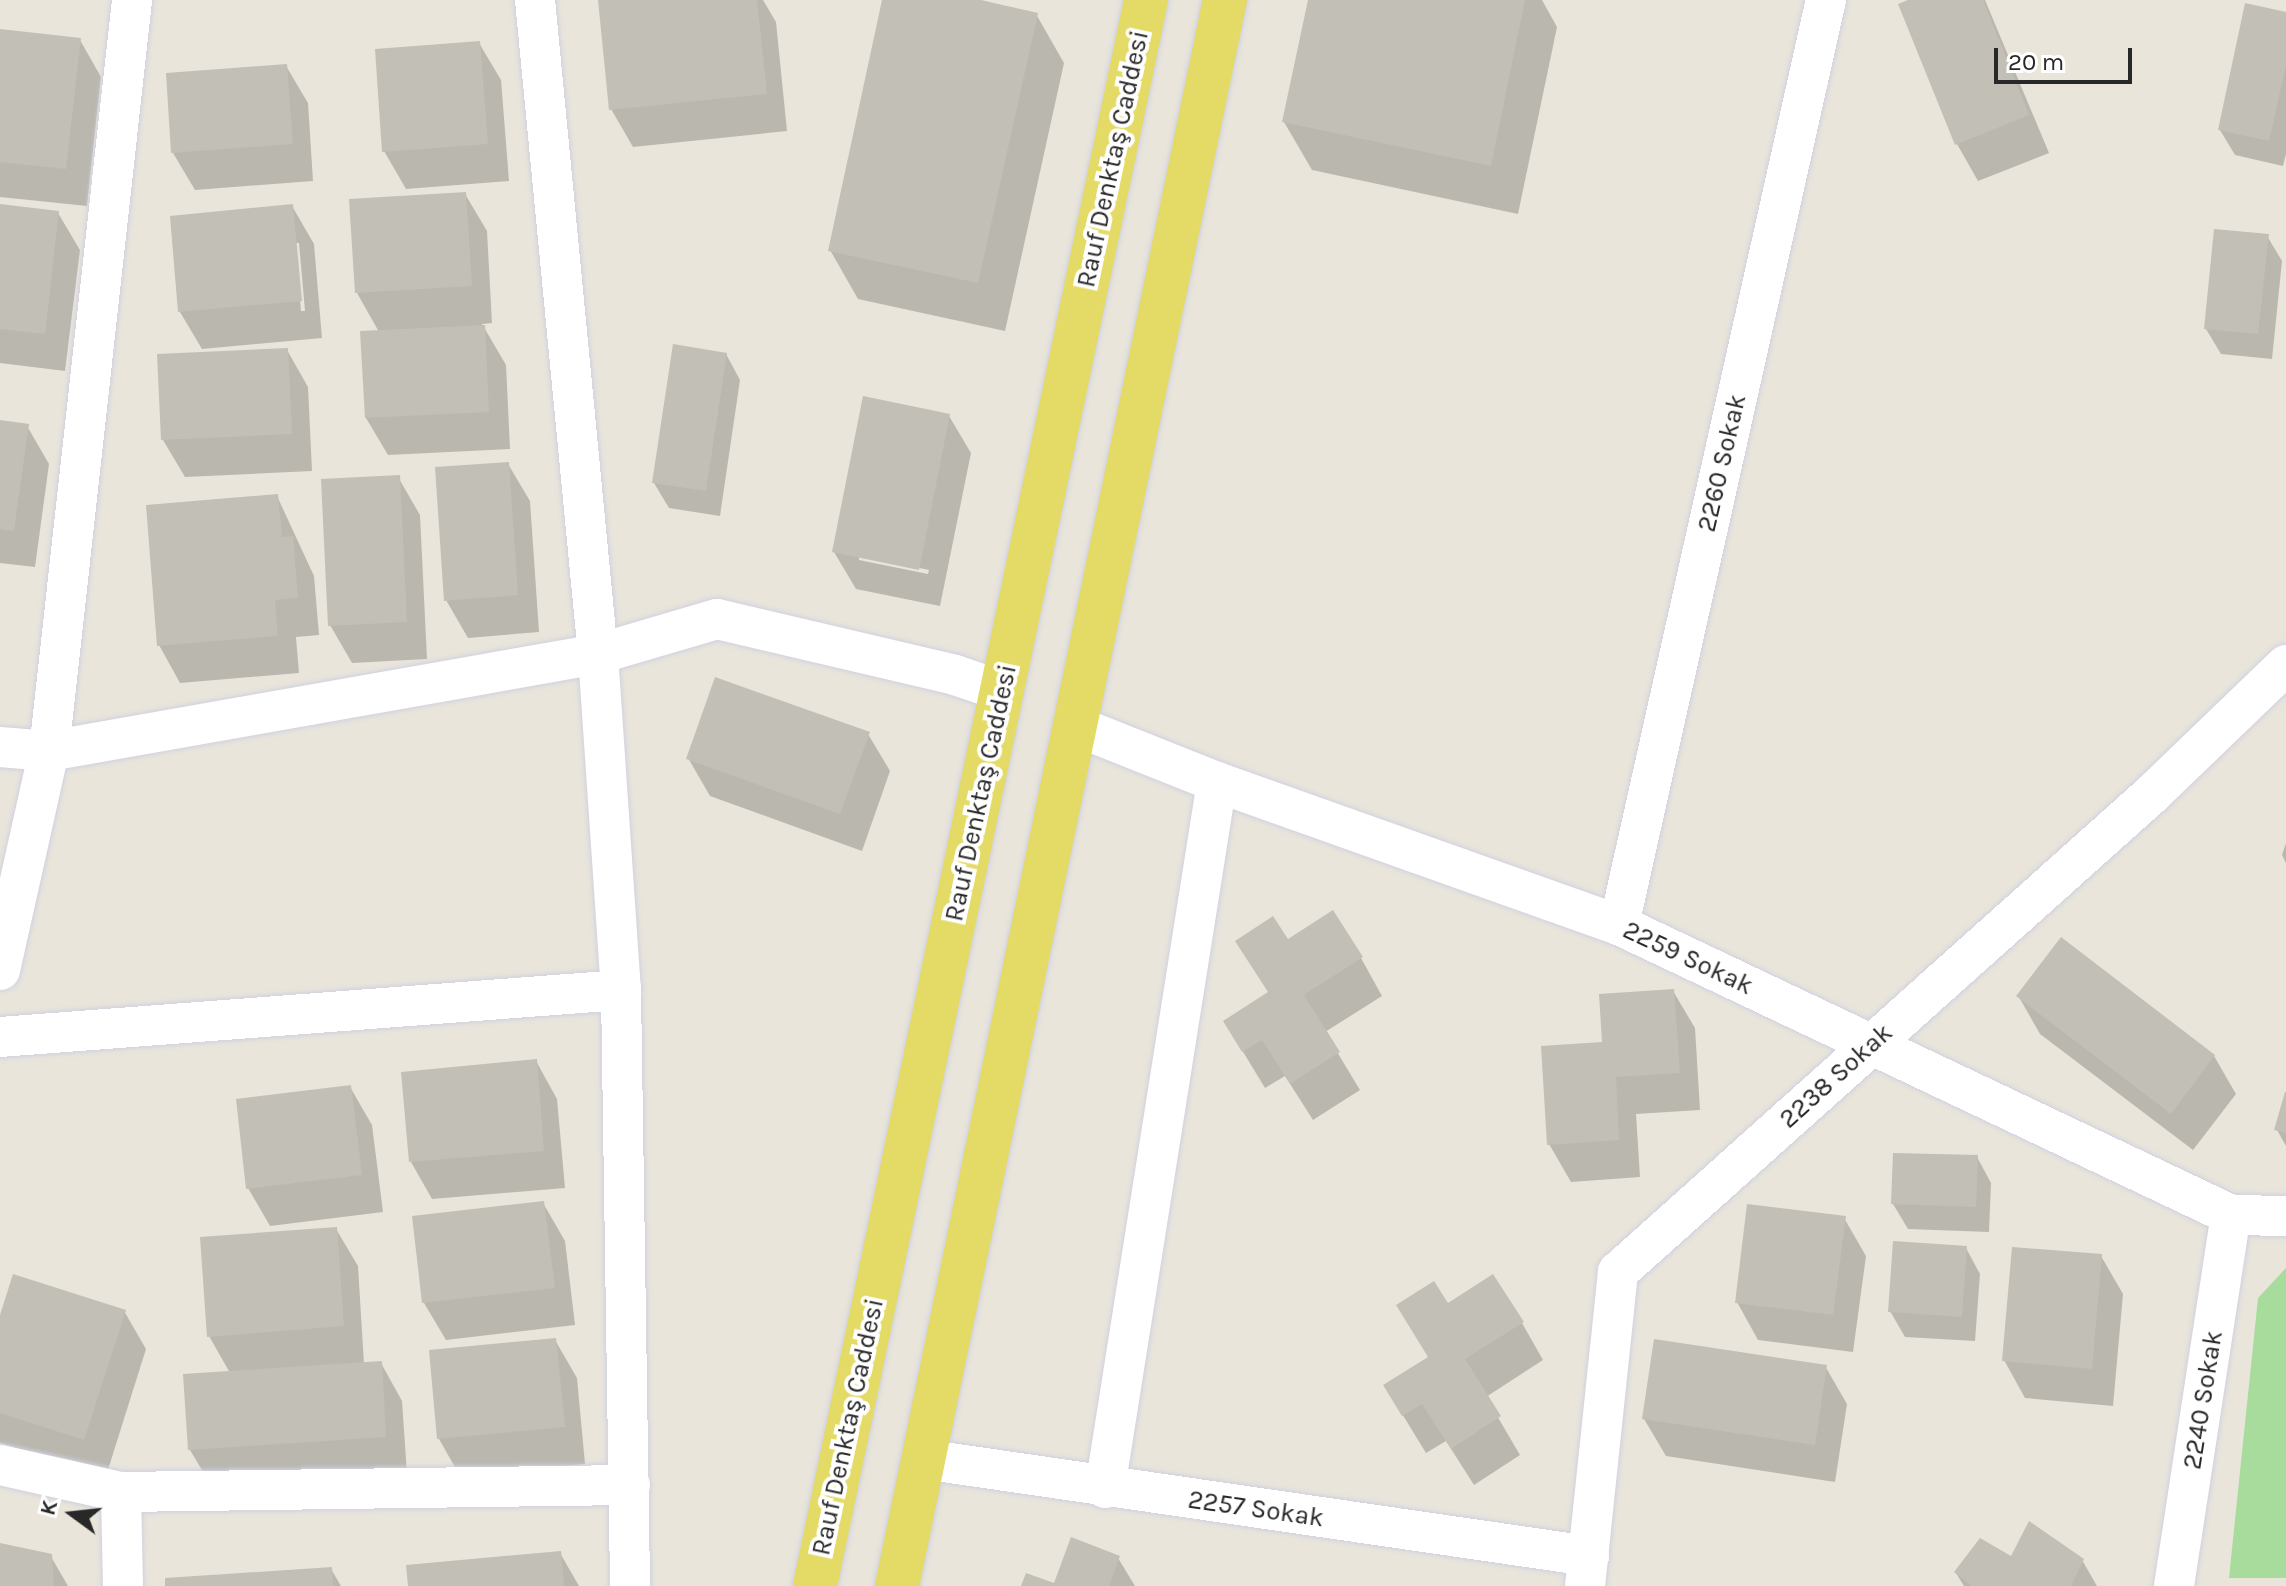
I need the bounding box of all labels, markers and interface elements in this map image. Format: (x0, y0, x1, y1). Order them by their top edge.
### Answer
street label: Rauf Denktaş Caddesi (1071, 28, 1155, 290)
scale bar (1998, 32, 2136, 82)
text: 20 m (2008, 48, 2064, 76)
street label: 2260 Sokak (1691, 391, 1753, 535)
street label: Rauf Denktaş Caddesi (939, 662, 1023, 924)
street label: 2259 Sokak (1618, 914, 1758, 1002)
street label: 2238 Sokak (1773, 1017, 1899, 1135)
street label: Rauf Denktaş Caddesi (806, 1296, 890, 1558)
street label: 2240 Sokak (2177, 1329, 2229, 1471)
north arrow (32, 1474, 112, 1554)
street label: 2257 Sokak (1186, 1484, 1326, 1534)
text: K (34, 1497, 63, 1518)

